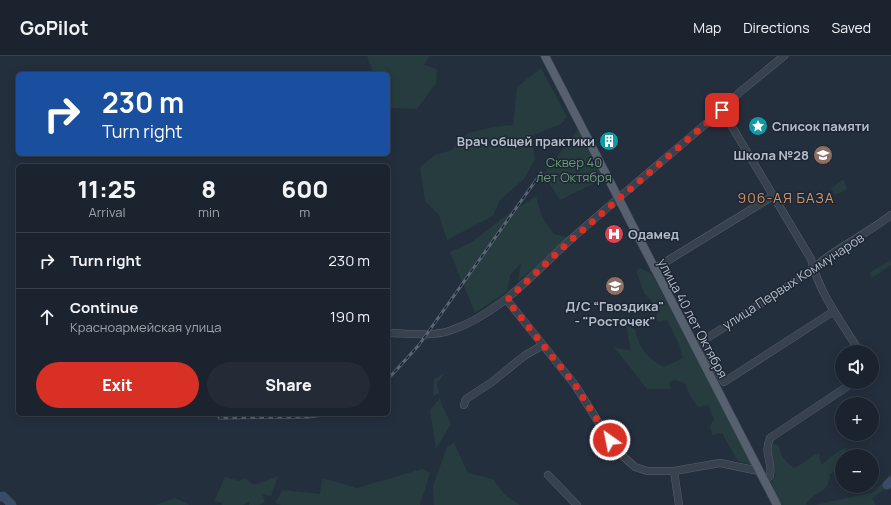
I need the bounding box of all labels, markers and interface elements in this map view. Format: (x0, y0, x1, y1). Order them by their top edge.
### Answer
text: GoPilot (20, 15, 88, 41)
text: Map (693, 18, 721, 37)
text: Directions (743, 18, 810, 37)
text: Saved (832, 18, 871, 37)
text: 230 m (102, 83, 184, 121)
icon: right (36, 88, 88, 140)
pin (705, 93, 739, 127)
icon: arrive (711, 99, 733, 121)
place icon: Список памяти (747, 115, 769, 137)
place label: Список памяти (772, 117, 870, 135)
text: Turn right (102, 119, 183, 143)
building icon: Врач общей практики (598, 130, 620, 152)
place label: Врач общей практики (457, 132, 595, 150)
school or university icon: Школа №28 (812, 144, 834, 166)
place label: Школа №28 (733, 146, 809, 164)
park label: Сквер 40 лет Октября (536, 153, 612, 186)
text: 11:25 (77, 172, 136, 205)
text: 8 (201, 172, 216, 205)
text: 600 (281, 172, 328, 205)
district label: 906-АЯ БАЗА (738, 188, 835, 207)
text: Arrival (88, 203, 126, 221)
text: min (198, 203, 220, 221)
text: m (299, 203, 310, 221)
hospital icon: Одамед (603, 223, 625, 245)
place label: Одамед (628, 225, 679, 243)
street label: улица Первых Коммунаров (719, 228, 867, 334)
icon: right (36, 250, 58, 272)
text: Turn right (70, 250, 141, 271)
text: 230 m (328, 250, 370, 271)
street label: улица 40 лет Октября (654, 255, 732, 381)
school or university icon: Д/С “Гвоздика" - "Росточек" (604, 275, 626, 297)
text: Continue (70, 297, 138, 318)
place label: Д/С “Гвоздика" - "Росточек" (566, 297, 664, 330)
icon: ahead (36, 306, 58, 328)
text: 190 m (330, 306, 370, 327)
text: Красноармейская улица (70, 318, 221, 336)
map controls (835, 345, 879, 493)
button: sound (835, 345, 879, 389)
button: Exit (36, 362, 199, 408)
button: Share (207, 362, 370, 408)
button: + (835, 397, 879, 441)
position arrow (589, 419, 631, 461)
button: − (835, 449, 879, 493)

